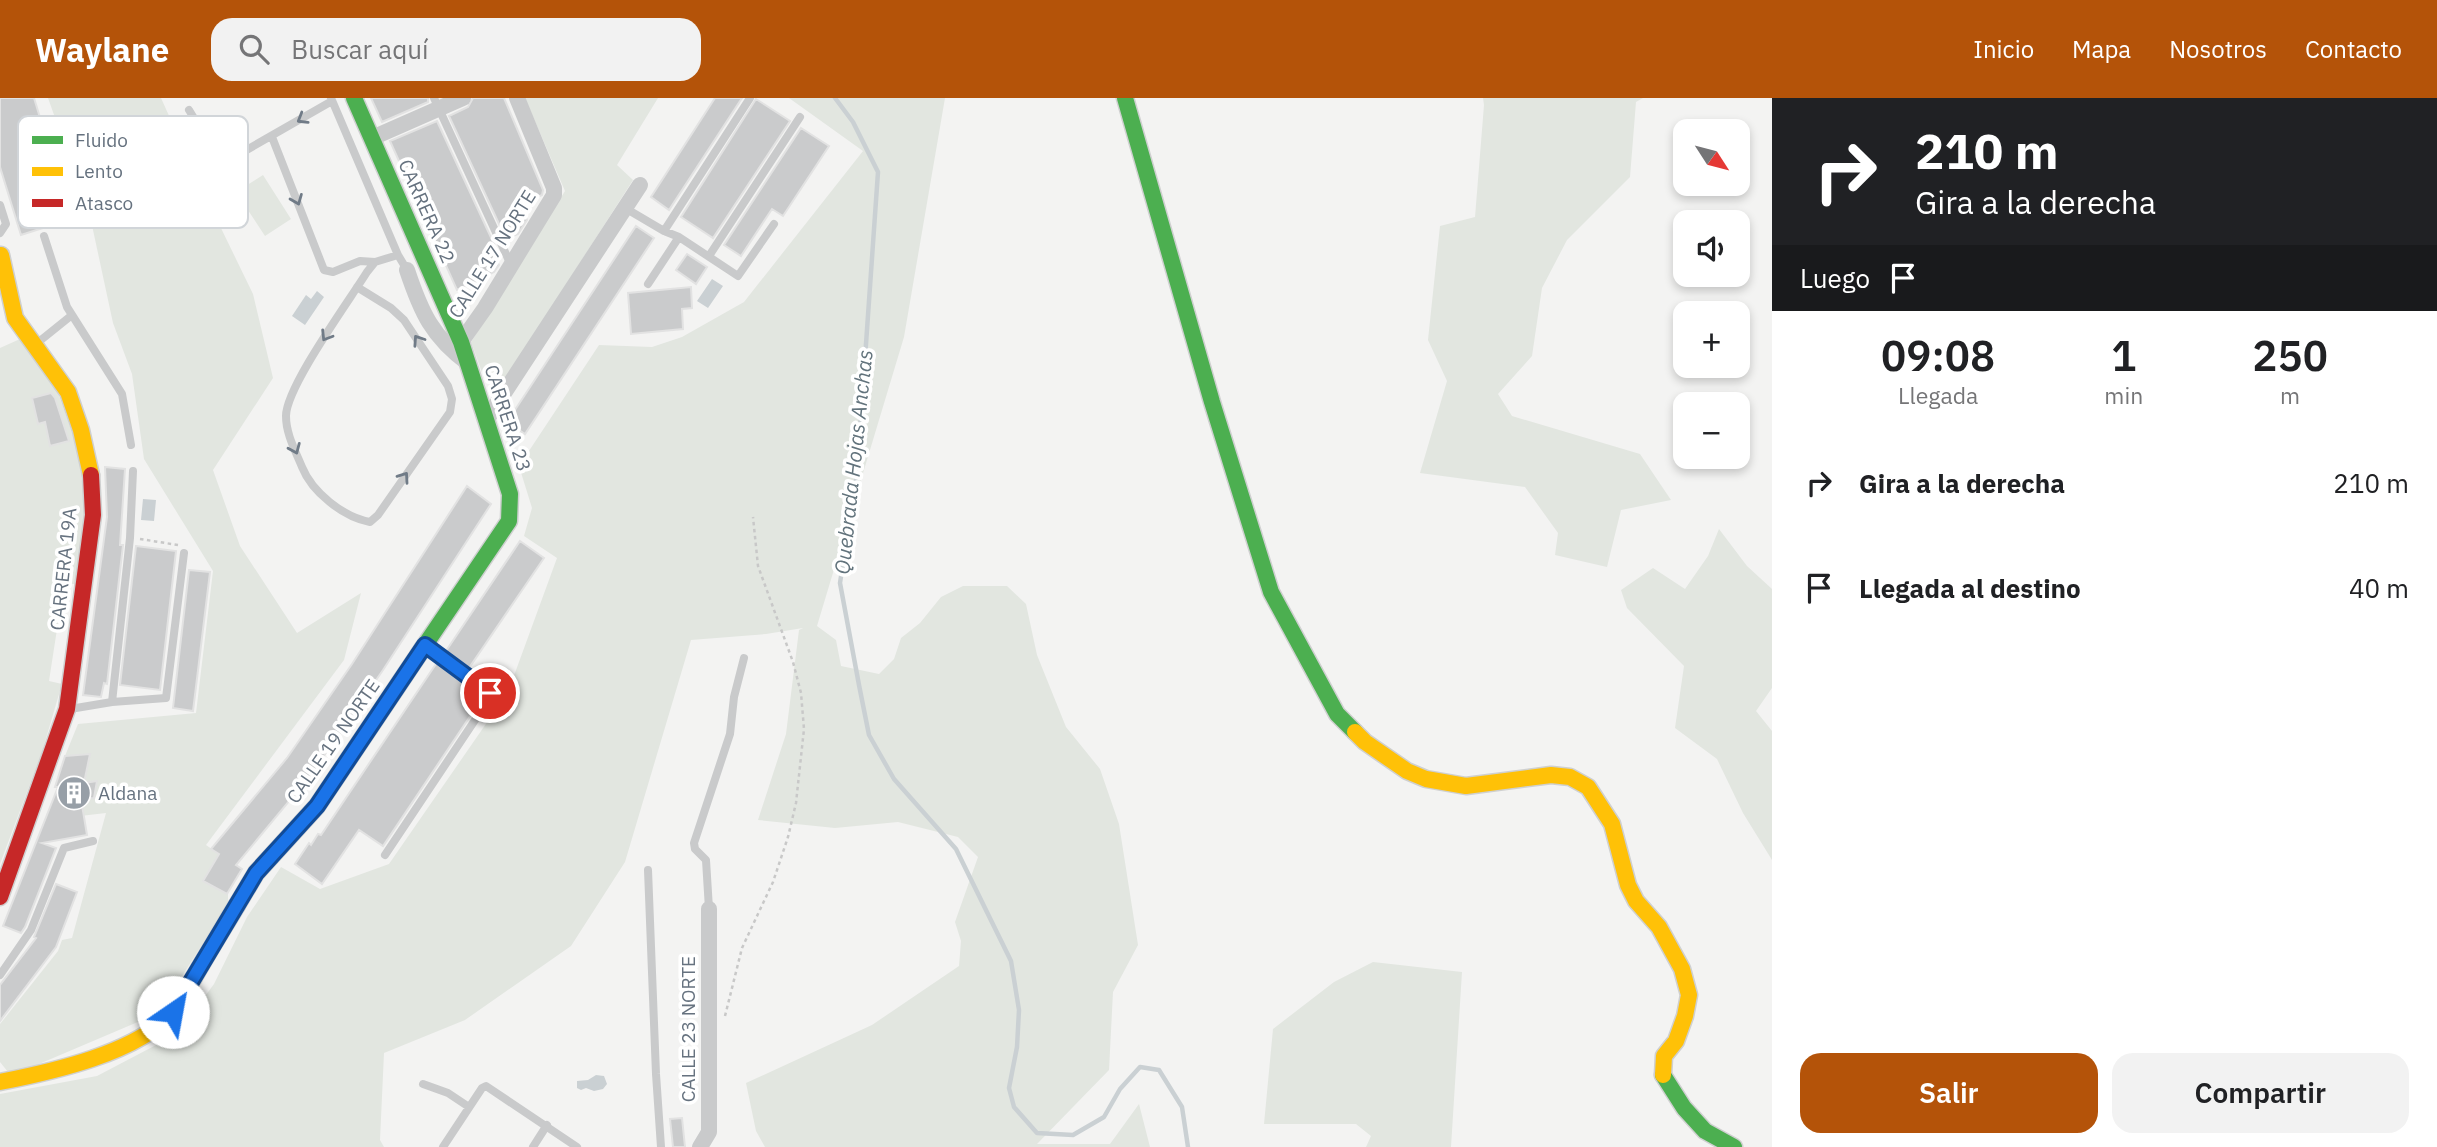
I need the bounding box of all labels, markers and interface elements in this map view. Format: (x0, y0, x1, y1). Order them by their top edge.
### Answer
search box (211, 18, 701, 81)
text: Waylane (35, 28, 169, 71)
icon: search (235, 30, 273, 68)
text: Buscar aquí (291, 32, 429, 66)
text: Inicio (1973, 33, 2034, 65)
text: Mapa (2072, 33, 2131, 65)
text: Nosotros (2169, 33, 2267, 65)
text: Contacto (2305, 33, 2402, 65)
one-way arrow (296, 111, 309, 124)
legend (18, 116, 248, 228)
north arrow (1673, 119, 1750, 196)
map controls (1673, 119, 1750, 469)
text: 210 m (1915, 119, 2059, 182)
icon: right (1800, 126, 1891, 217)
text: Fluido (75, 128, 128, 152)
street label: CARRERA 22 (393, 155, 461, 267)
text: Lento (75, 159, 123, 183)
text: Gira a la derecha (1915, 181, 2156, 223)
street label: CALLE 17 NORTE (443, 186, 541, 322)
text: Atasco (75, 191, 133, 215)
one-way arrow (288, 194, 302, 206)
button: sound (1673, 210, 1750, 287)
icon: arrive (1884, 259, 1922, 297)
text: Luego (1800, 261, 1870, 295)
button: + (1673, 301, 1750, 378)
one-way arrow (322, 328, 335, 341)
text: 09:08 (1881, 328, 1995, 383)
text: 1 (2111, 328, 2136, 383)
text: 250 (2252, 328, 2328, 383)
one-way arrow (413, 335, 426, 348)
water label: Quebrada Hojas Anchas (827, 348, 879, 576)
street label: CARRERA 23 (479, 362, 537, 474)
text: Llegada (1898, 380, 1978, 410)
text: min (2104, 380, 2143, 410)
text: m (2280, 380, 2300, 410)
button: − (1673, 392, 1750, 469)
one-way arrow (286, 442, 300, 454)
icon: right (1800, 464, 1838, 502)
text: Gira a la derecha (1859, 466, 2065, 500)
text: 210 m (2333, 466, 2409, 500)
one-way arrow (396, 472, 408, 485)
street label: CARRERA 19A (45, 506, 81, 632)
icon: arrive (1800, 569, 1838, 607)
text: Llegada al destino (1859, 571, 2081, 605)
text: 40 m (2349, 571, 2409, 605)
pin (460, 663, 520, 723)
street label: CALLE 19 NORTE (281, 674, 385, 808)
icon: arrive (471, 674, 509, 712)
building icon: Aldana (55, 774, 93, 812)
place label: Aldana (98, 781, 157, 805)
street label: CALLE 23 NORTE (676, 956, 700, 1102)
position arrow (136, 975, 210, 1049)
button: Salir (1800, 1053, 2098, 1133)
button: Compartir (2112, 1053, 2409, 1133)

